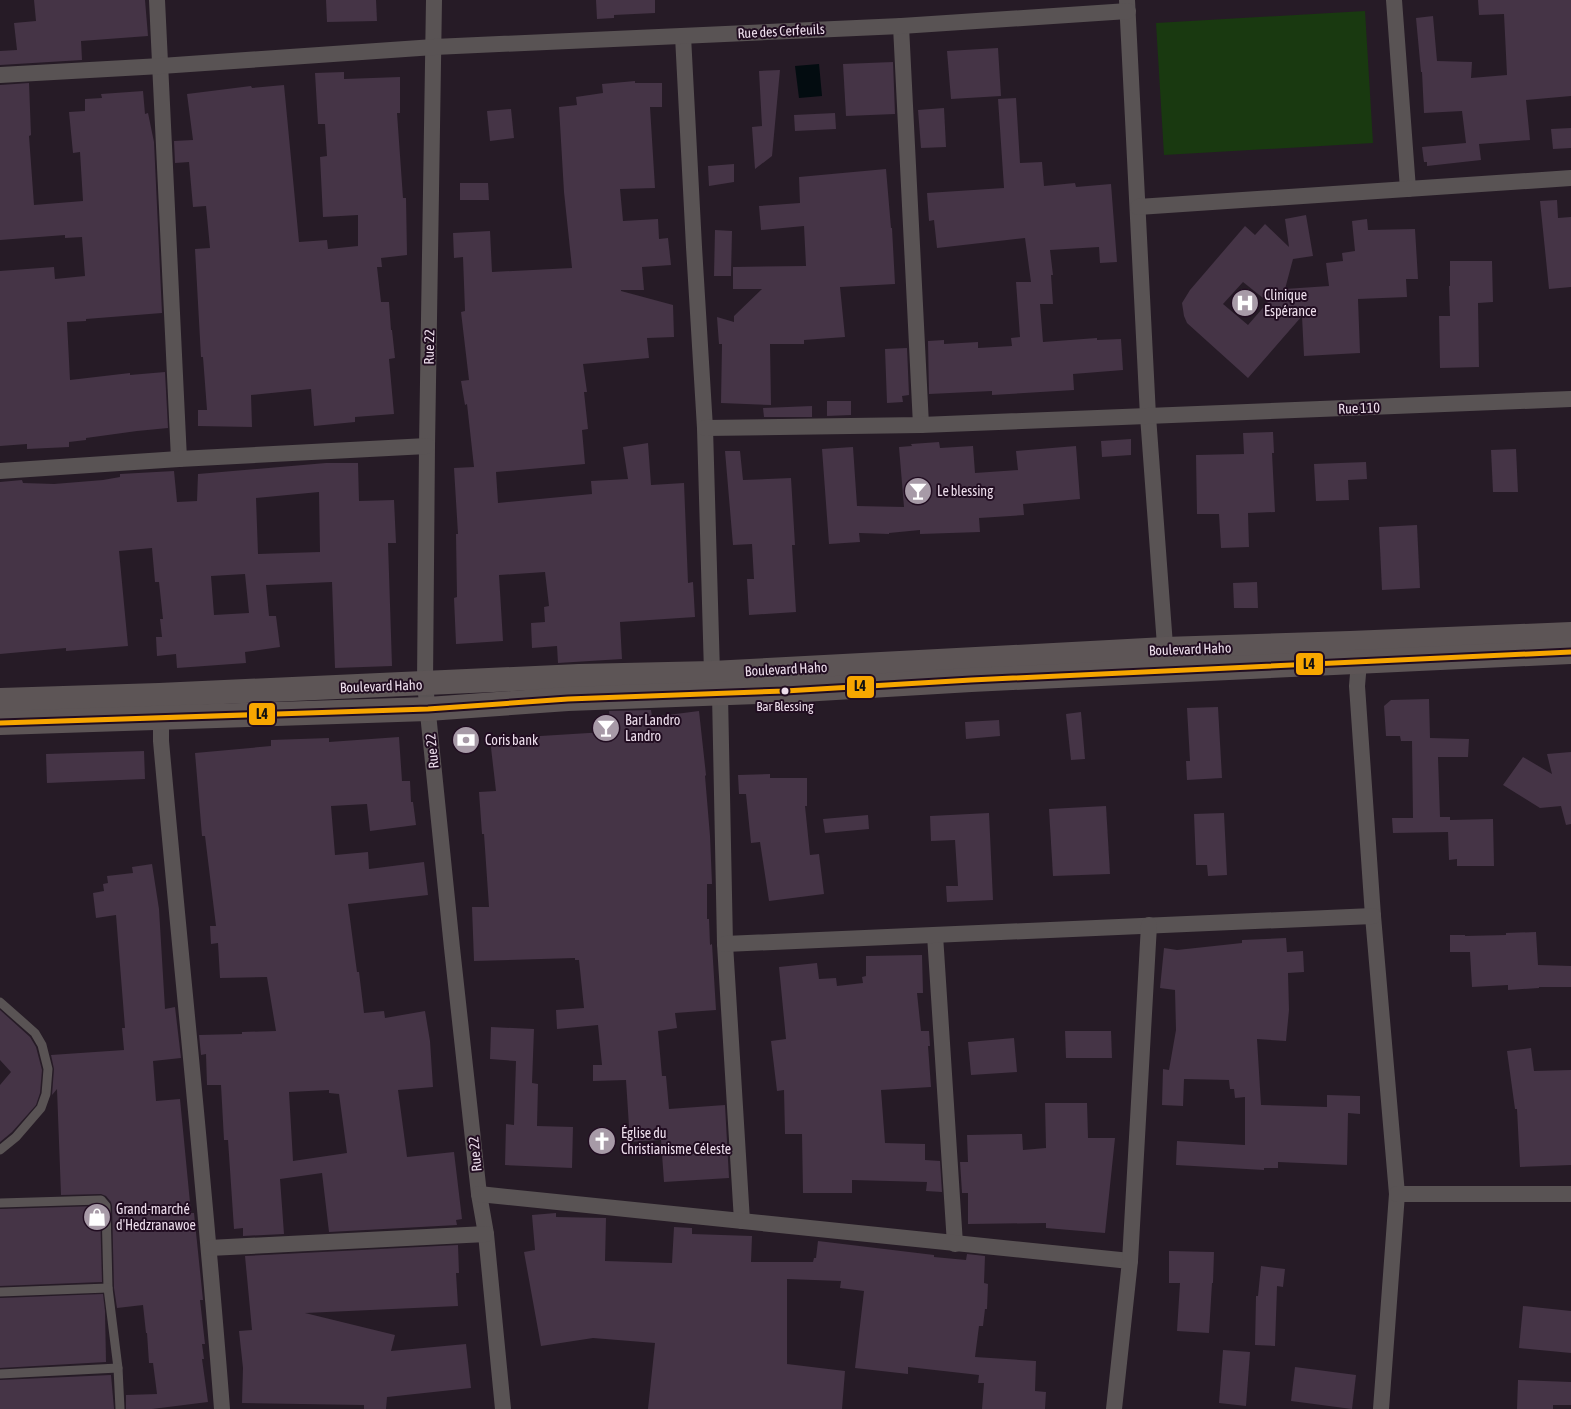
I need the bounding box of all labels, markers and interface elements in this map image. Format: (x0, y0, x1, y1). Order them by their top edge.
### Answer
street label: Rue des Cerfeuils (737, 21, 825, 41)
place label: Clinique Espérance (1264, 287, 1317, 319)
hospital icon: Clinique Espérance (1230, 288, 1260, 318)
street label: Rue 22 (421, 329, 437, 365)
street label: Rue 110 (1338, 399, 1381, 417)
bar icon: Le blessing (903, 476, 933, 506)
place label: Le blessing (937, 483, 993, 499)
street label: Boulevard Haho (1148, 640, 1232, 658)
line badge: L4 (1295, 652, 1324, 676)
text: L4 (1303, 656, 1315, 672)
street label: Boulevard Haho (744, 659, 828, 679)
line badge: L4 (846, 675, 875, 699)
street label: Boulevard Haho (339, 677, 423, 695)
text: L4 (854, 678, 866, 694)
marker: Bar Blessing (780, 686, 790, 696)
place label: Bar Blessing (756, 699, 814, 714)
line badge: L4 (248, 702, 276, 726)
text: L4 (256, 706, 268, 722)
place label: Bar Landro Landro (625, 712, 680, 744)
bar icon: Bar Landro Landro (591, 713, 621, 743)
bank icon: Coris bank (451, 725, 481, 755)
place label: Coris bank (485, 732, 538, 748)
street label: Rue 22 (422, 733, 442, 769)
place label: Église du Christianisme Céleste (621, 1125, 731, 1157)
church icon: Église du Christianisme Céleste (587, 1126, 617, 1156)
street label: Rue 22 (465, 1136, 485, 1172)
place label: Grand-marché d'Hedzranawoe (116, 1201, 196, 1233)
shop icon: Grand-marché d'Hedzranawoe (82, 1202, 112, 1232)

